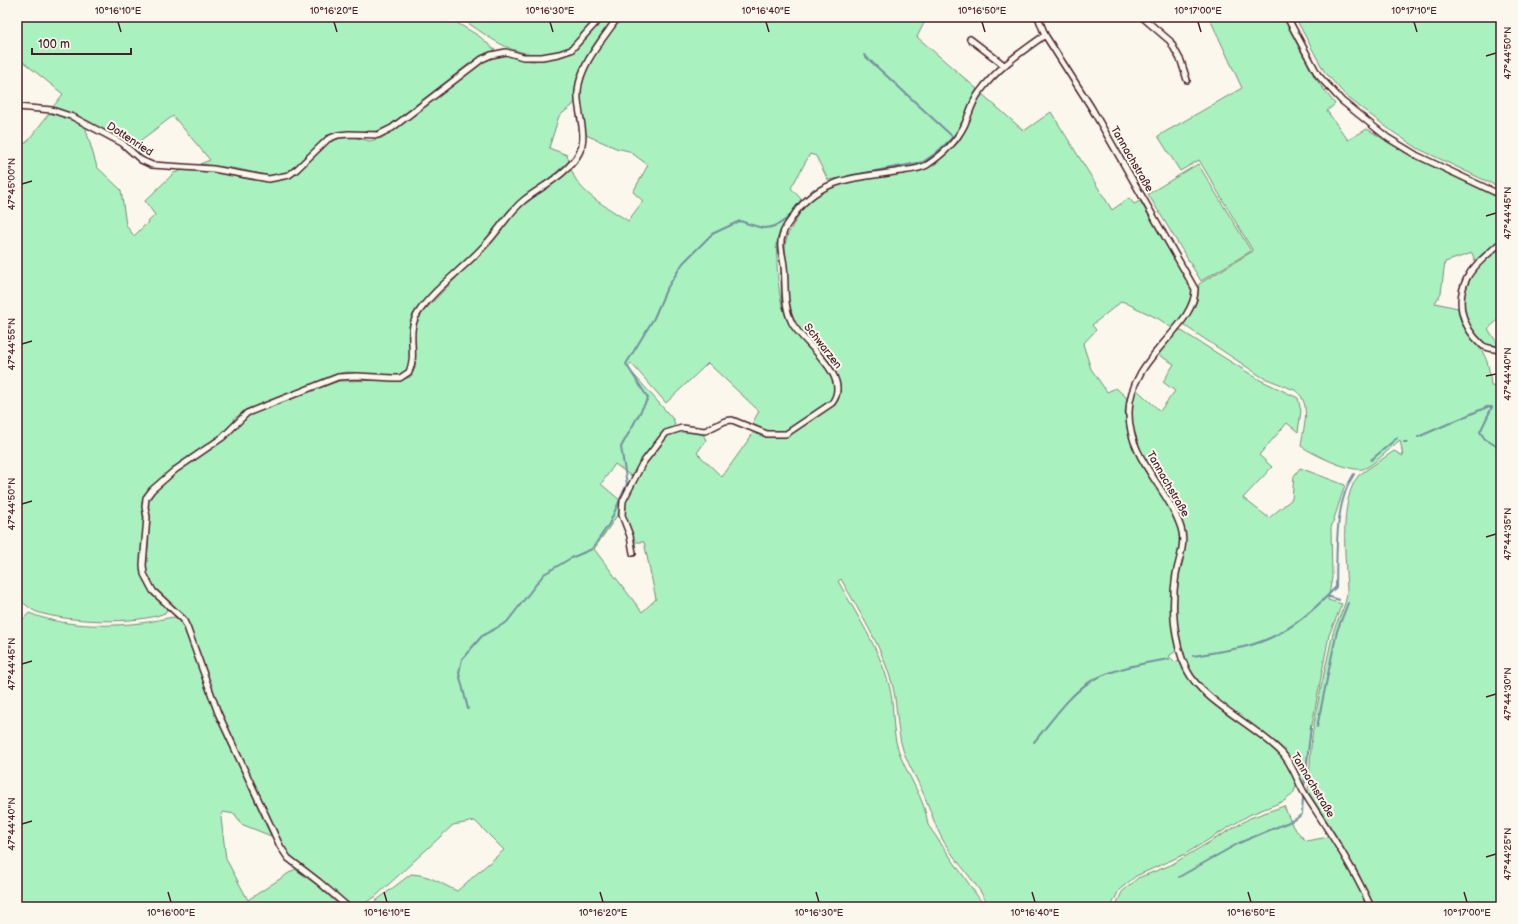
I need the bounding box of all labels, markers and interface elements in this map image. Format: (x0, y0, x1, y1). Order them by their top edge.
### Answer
text: 10°16'10"E (95, 5, 142, 17)
text: 10°16'20"E (310, 5, 359, 17)
text: 10°16'30"E (526, 5, 575, 17)
text: 10°16'40"E (742, 5, 791, 17)
text: 10°16'50"E (958, 5, 1007, 17)
text: 10°17'00"E (1174, 5, 1222, 17)
text: 10°17'10"E (1391, 5, 1437, 17)
text: 47°44'50"N (1502, 27, 1514, 79)
scale bar (32, 30, 131, 56)
text: 100 m (38, 37, 70, 52)
street label: Dottenried (104, 119, 156, 159)
street label: Tannachstraße (1108, 124, 1156, 195)
text: 47°45'00"N (6, 158, 18, 210)
text: 47°44'45"N (1502, 186, 1514, 240)
text: 47°44'55"N (6, 318, 18, 370)
street label: Schwarzen (801, 321, 845, 371)
text: 47°44'40"N (1502, 347, 1514, 401)
street label: Tannachstraße (1144, 449, 1192, 520)
text: 47°44'50"N (6, 478, 18, 530)
text: 47°44'35"N (1502, 507, 1514, 561)
text: 47°44'45"N (6, 637, 18, 691)
text: 47°44'30"N (1502, 667, 1514, 721)
street label: Tannachstraße (1288, 750, 1338, 820)
text: 47°44'40"N (6, 797, 18, 851)
text: 47°44'25"N (1502, 828, 1514, 880)
text: 10°16'00"E (147, 907, 196, 919)
text: 10°16'10"E (364, 907, 411, 919)
text: 10°16'20"E (579, 907, 628, 919)
text: 10°16'30"E (795, 907, 844, 919)
text: 10°16'40"E (1011, 907, 1060, 919)
text: 10°16'50"E (1227, 907, 1276, 919)
text: 10°17'00"E (1443, 907, 1491, 919)

